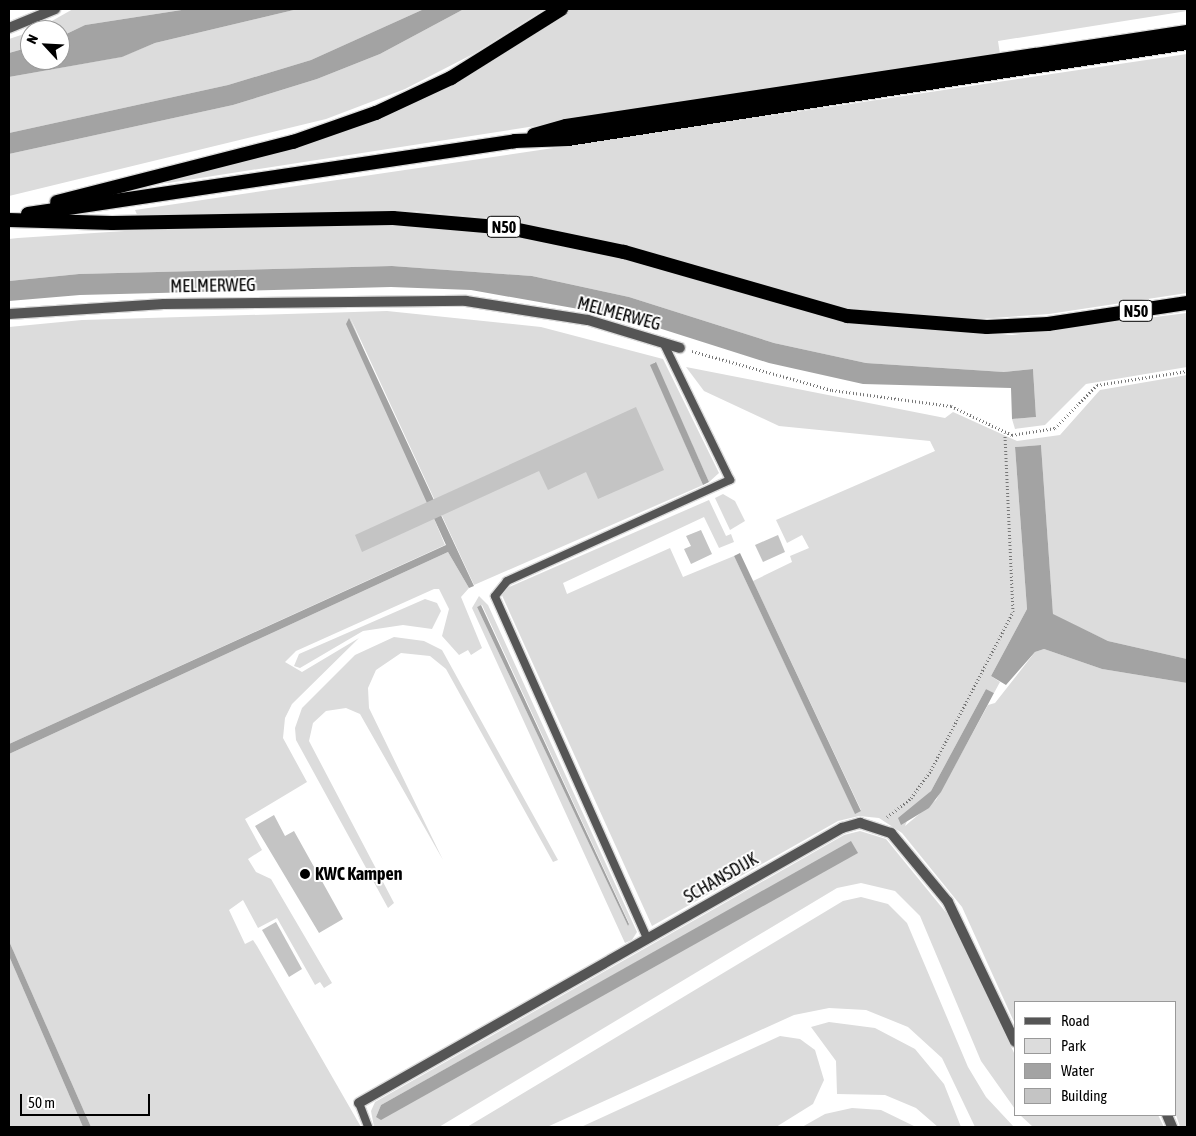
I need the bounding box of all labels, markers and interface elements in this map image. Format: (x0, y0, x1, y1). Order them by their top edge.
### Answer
north arrow (20, 20, 70, 70)
text: N (23, 32, 41, 46)
road number: N50 (486, 213, 522, 240)
street label: MELMERWEG (170, 274, 256, 298)
street label: MELMERWEG (575, 293, 663, 335)
road number: N50 (1118, 298, 1154, 324)
street label: SCHANSDIJK (680, 848, 762, 908)
place label: KWC Kampen (315, 863, 402, 885)
marker: KWC Kampen (299, 868, 311, 880)
legend (1014, 1001, 1176, 1116)
text: Road (1061, 1012, 1090, 1029)
text: Park (1061, 1037, 1086, 1054)
text: Water (1061, 1062, 1094, 1079)
scale bar (22, 1084, 152, 1116)
text: Building (1061, 1087, 1107, 1104)
text: 50 m (28, 1094, 55, 1111)

